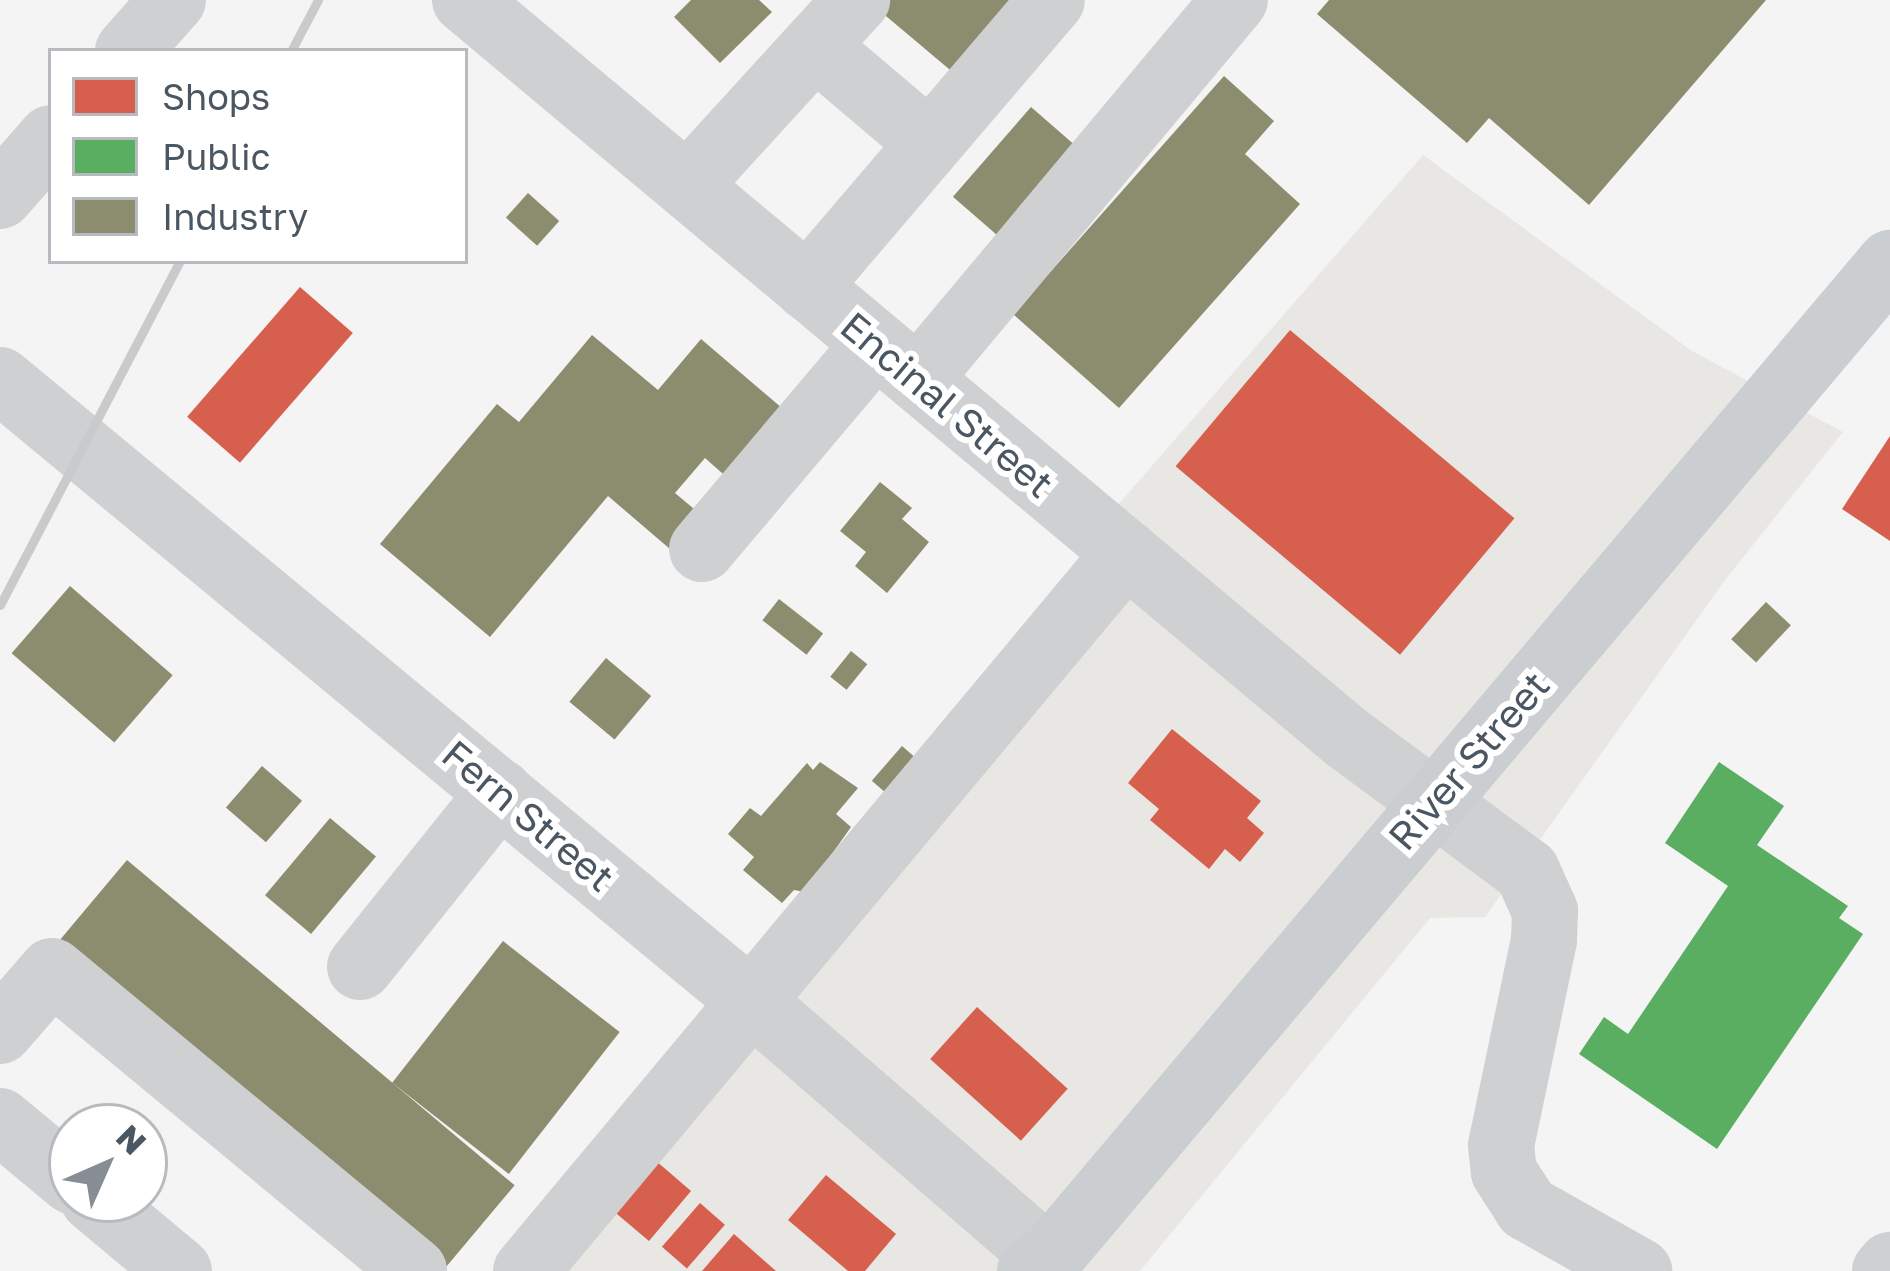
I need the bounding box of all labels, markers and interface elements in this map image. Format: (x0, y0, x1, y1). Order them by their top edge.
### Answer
legend (48, 48, 468, 264)
text: Shops (162, 75, 270, 118)
text: Public (162, 135, 270, 178)
text: Industry (162, 195, 308, 238)
street label: Encinal Street (831, 302, 1063, 508)
street label: River Street (1379, 662, 1559, 860)
street label: Fern Street (433, 731, 623, 901)
north arrow (48, 1103, 168, 1223)
text: N (109, 1117, 154, 1162)

